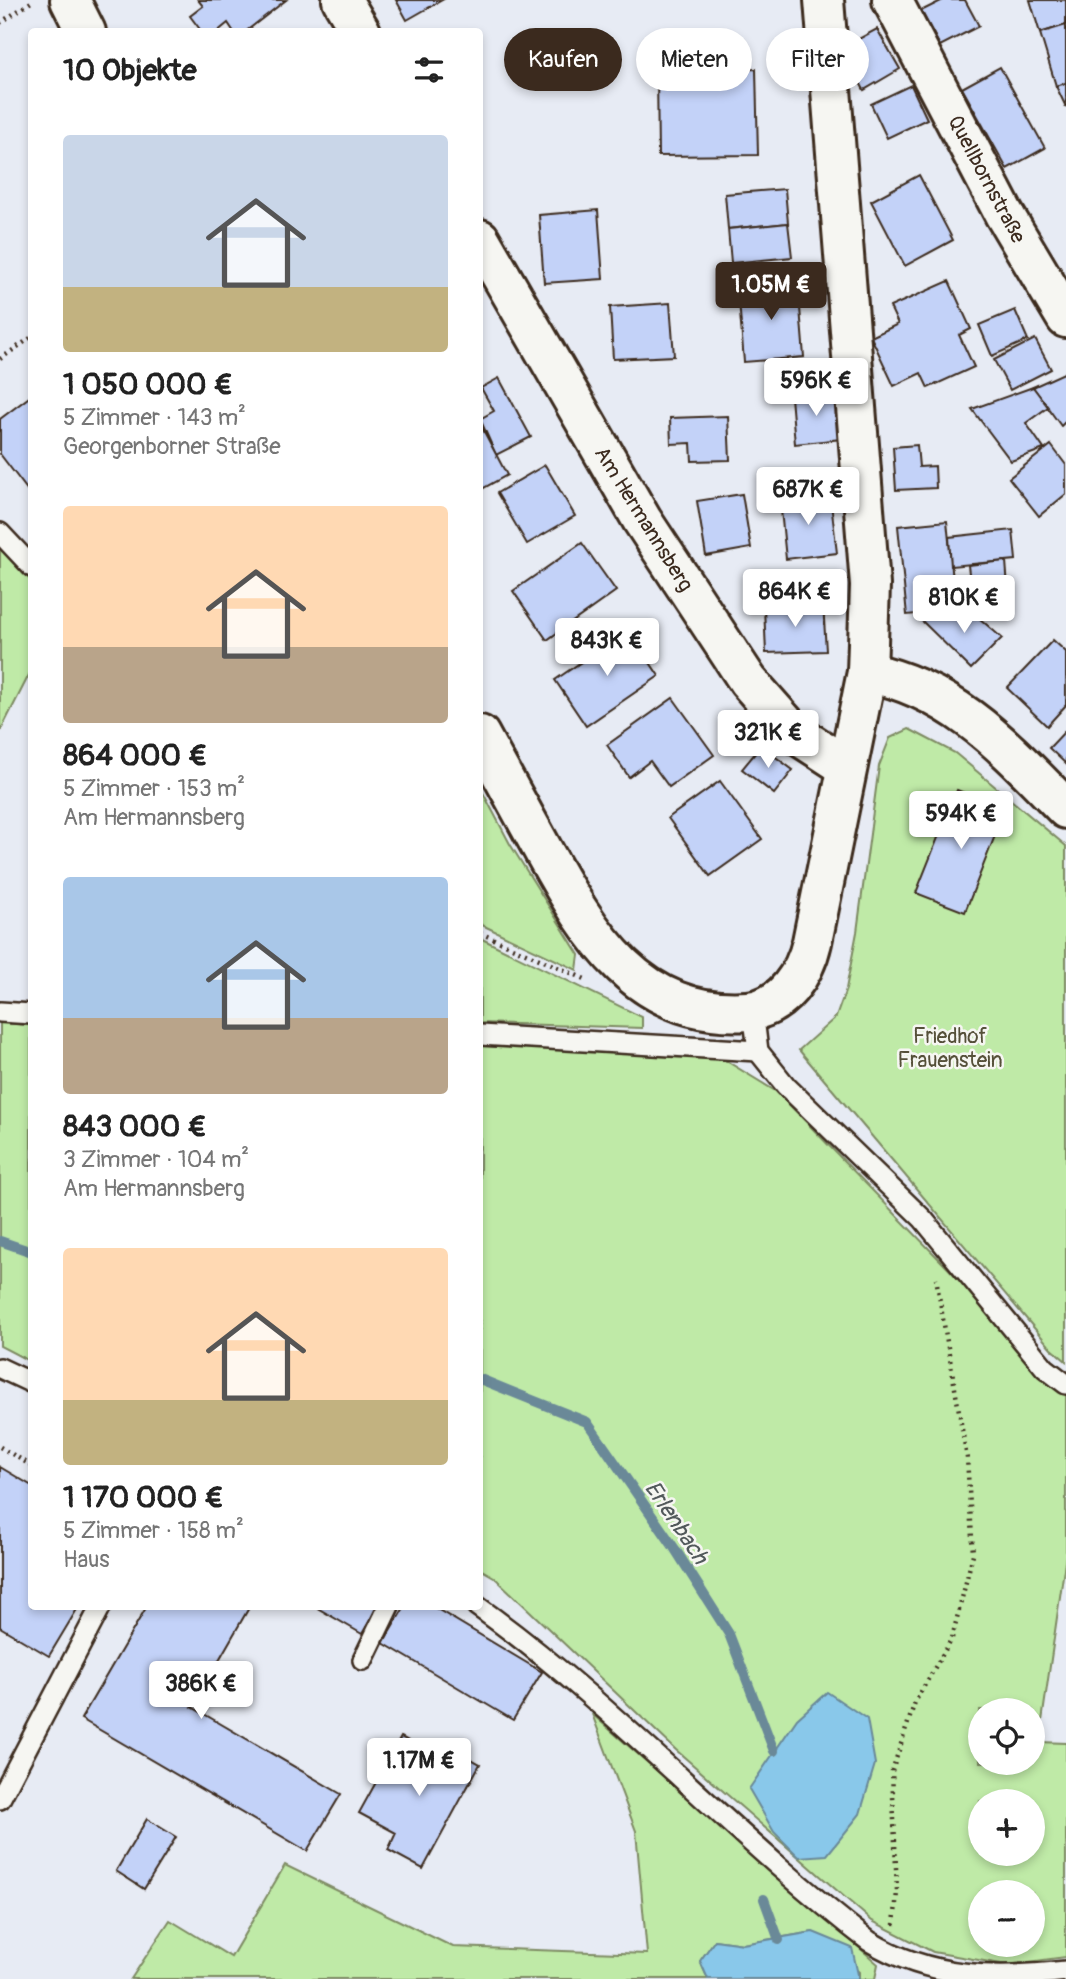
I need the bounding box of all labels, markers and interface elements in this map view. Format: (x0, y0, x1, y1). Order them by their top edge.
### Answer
chip: Kaufen (504, 28, 622, 91)
chip: Mieten (636, 28, 752, 91)
chip: Filter (766, 28, 869, 91)
icon: filters (410, 51, 448, 89)
text: 10 Objekte (63, 52, 197, 89)
street label: Quellbornstraße (941, 111, 1032, 248)
icon: home (193, 180, 319, 306)
pin: 1.05M € (706, 262, 836, 322)
text: 1.05M € (732, 270, 810, 299)
pin: 596K € (759, 358, 873, 418)
text: 1 050 000 € (63, 366, 233, 403)
text: 596K € (780, 366, 852, 395)
text: 5 Zimmer · 143 m² (63, 403, 246, 432)
text: Georgenborner Straße (63, 432, 281, 461)
street label: Am Hermannsberg (588, 442, 699, 597)
pin: 687K € (751, 468, 865, 527)
text: 687K € (772, 475, 844, 504)
icon: home (193, 551, 319, 677)
pin: 864K € (738, 570, 852, 629)
pin: 810K € (907, 576, 1021, 635)
text: 864K € (759, 577, 831, 606)
text: 810K € (929, 583, 999, 612)
pin: 843K € (550, 618, 664, 678)
text: 843K € (571, 626, 643, 655)
pin: 321K € (711, 710, 825, 770)
text: 321K € (734, 718, 802, 747)
text: 864 000 € (63, 737, 207, 774)
text: 5 Zimmer · 153 m² (63, 774, 245, 803)
pin: 594K € (904, 792, 1018, 851)
text: 594K € (925, 799, 997, 828)
text: Am Hermannsberg (63, 803, 245, 832)
icon: home (193, 922, 319, 1048)
park label: Friedhof Frauenstein (897, 1023, 1003, 1074)
text: 843 000 € (63, 1108, 207, 1145)
text: 3 Zimmer · 104 m² (63, 1145, 249, 1174)
text: Am Hermannsberg (63, 1174, 245, 1203)
icon: home (193, 1293, 319, 1419)
water label: Erlenbach (638, 1475, 716, 1570)
text: 1 170 000 € (63, 1479, 224, 1516)
text: 5 Zimmer · 158 m² (63, 1516, 244, 1545)
text: Haus (63, 1545, 110, 1574)
pin: 386K € (144, 1662, 258, 1721)
text: 386K € (165, 1669, 237, 1698)
map controls (968, 1698, 1045, 1957)
button: locate (968, 1698, 1045, 1775)
pin: 1.17M € (354, 1738, 484, 1798)
text: 1.17M € (383, 1746, 455, 1775)
button: + (968, 1789, 1045, 1866)
button: − (968, 1880, 1045, 1957)

